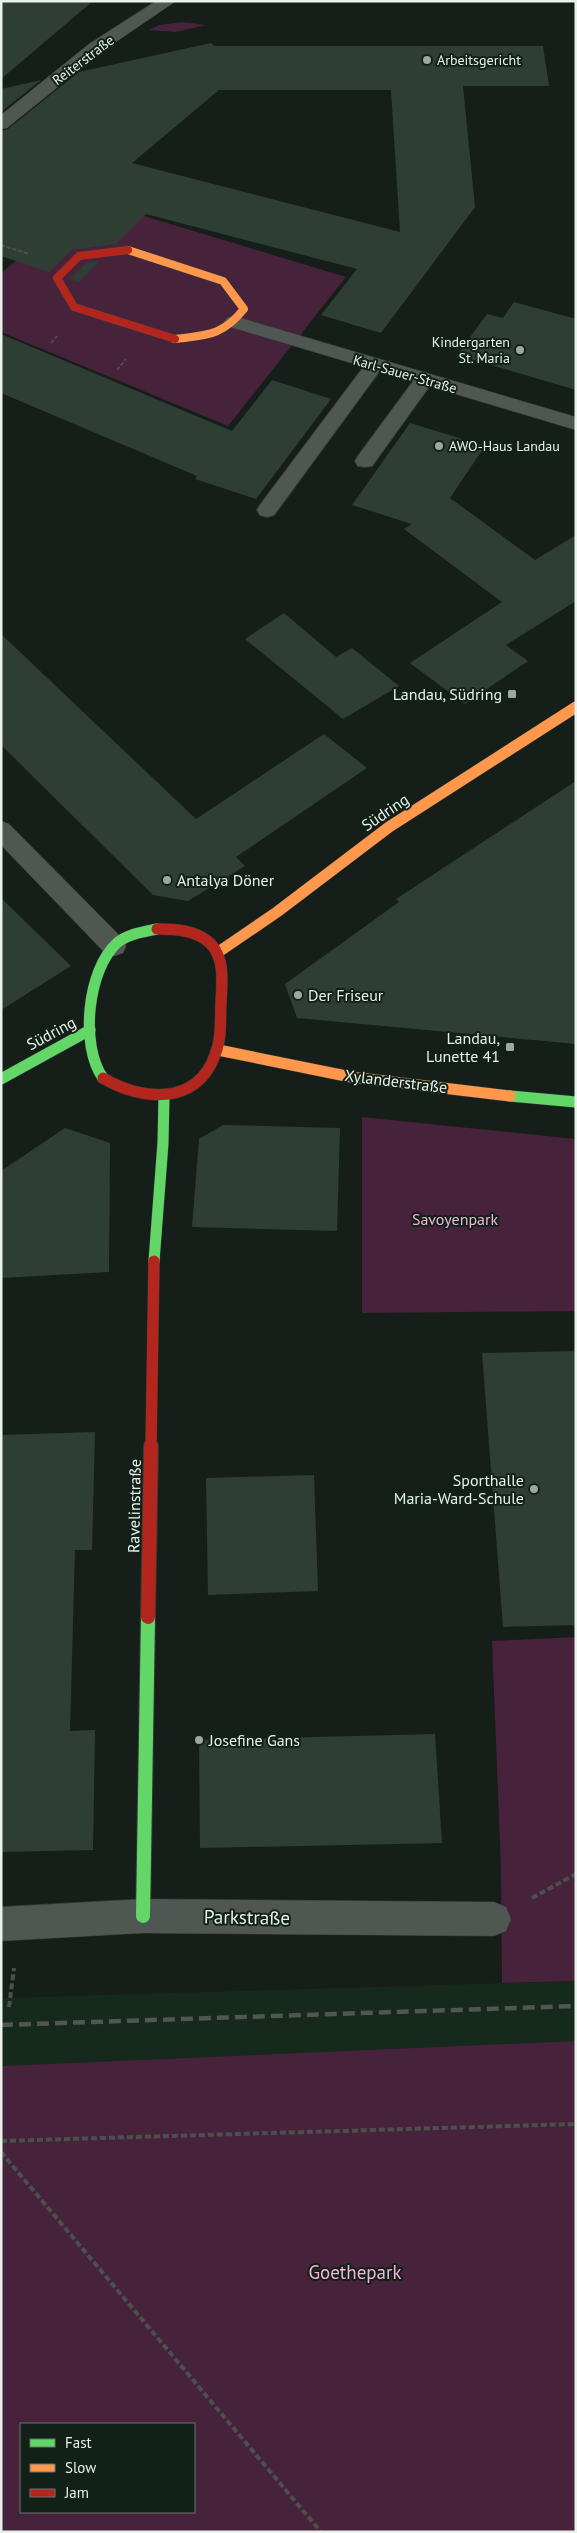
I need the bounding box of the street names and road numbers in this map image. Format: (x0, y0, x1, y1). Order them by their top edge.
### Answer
street label: Reiterstraße (49, 31, 117, 89)
street label: Karl-Sauer-Straße (351, 351, 459, 397)
street label: Südring (358, 789, 412, 835)
street label: Südring (23, 1012, 79, 1054)
street label: Xylanderstraße (344, 1065, 448, 1097)
street label: Ravelinstraße (123, 1459, 145, 1553)
street label: Parkstraße (204, 1904, 290, 1930)

